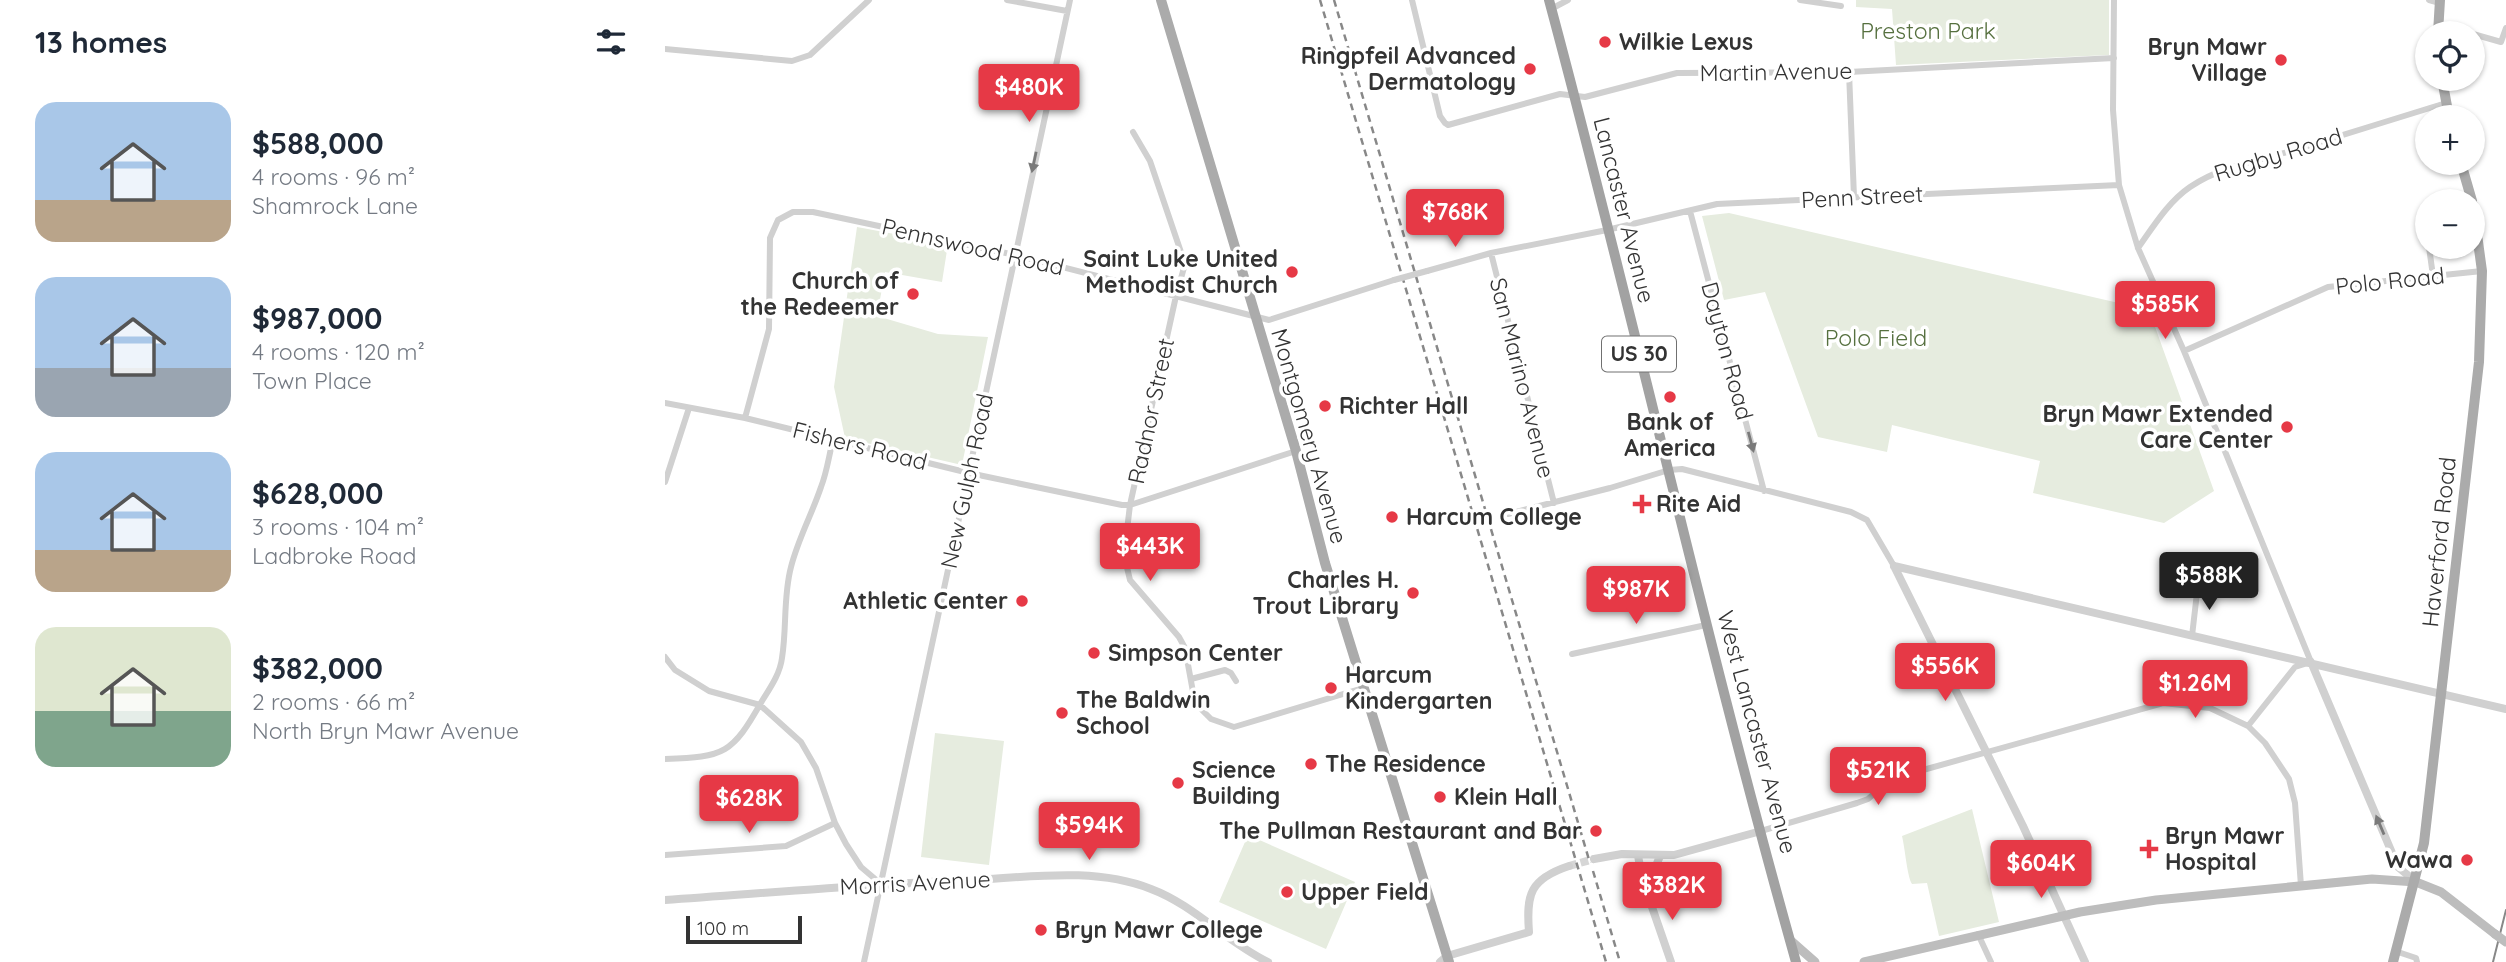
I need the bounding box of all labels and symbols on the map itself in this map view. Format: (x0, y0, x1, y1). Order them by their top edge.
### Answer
park label: Preston Park (1860, 16, 1996, 45)
place label: Wilkie Lexus (1619, 27, 1753, 56)
place label: Bryn Mawr Village (2148, 32, 2267, 87)
marker: Wilkie Lexus (1597, 34, 1613, 50)
place label: Ringpfeil Advanced Dermatology (1301, 41, 1516, 96)
marker: Bryn Mawr Village (2273, 52, 2289, 68)
street label: Martin Avenue (1699, 56, 1853, 87)
marker: Ringpfeil Advanced Dermatology (1522, 61, 1538, 77)
pin: $480K (980, 64, 1078, 124)
street label: Lancaster Avenue (1587, 114, 1662, 306)
street label: Rugby Road (2210, 121, 2346, 188)
one-way arrow (1029, 152, 1040, 174)
street label: Penn Street (1800, 179, 1924, 214)
pin: $768K (1406, 190, 1504, 249)
street label: Pennswood Road (879, 211, 1067, 282)
place label: Saint Luke United Methodist Church (1083, 244, 1278, 299)
street label: Polo Road (2334, 260, 2446, 301)
marker: Saint Luke United Methodist Church (1284, 264, 1300, 280)
place label: Church of the Redeemer (741, 266, 899, 321)
street label: San Marino Avenue (1484, 275, 1561, 481)
street label: Dayton Road (1695, 279, 1760, 423)
pin: $585K (2116, 282, 2214, 341)
marker: Church of the Redeemer (905, 286, 921, 302)
park label: Polo Field (1825, 323, 1927, 352)
street label: Montgomery Avenue (1265, 325, 1354, 547)
street label: Radnor Street (1121, 335, 1180, 487)
road number: US 30 (1602, 336, 1676, 372)
marker: Bank of America (1662, 389, 1678, 405)
street label: New Gulph Road (934, 391, 999, 571)
place label: Richter Hall (1339, 391, 1468, 420)
marker: Richter Hall (1317, 398, 1333, 414)
place label: Bryn Mawr Extended Care Center (2043, 399, 2273, 454)
place label: Bank of America (1624, 407, 1716, 462)
street label: Fishers Road (790, 415, 930, 476)
marker: Bryn Mawr Extended Care Center (2279, 419, 2295, 435)
one-way arrow (1746, 431, 1757, 453)
street label: Haverford Road (2415, 455, 2462, 629)
place label: Rite Aid (1656, 489, 1741, 518)
marker: Rite Aid (1634, 496, 1650, 512)
place label: Harcum College (1406, 502, 1582, 531)
marker: Harcum College (1384, 509, 1400, 525)
pin: $443K (1101, 524, 1199, 583)
pin: $588K (2160, 552, 2258, 612)
place label: Charles H. Trout Library (1252, 565, 1399, 620)
pin: $987K (1587, 566, 1685, 626)
marker: Charles H. Trout Library (1405, 585, 1421, 601)
place label: Athletic Center (843, 586, 1008, 615)
marker: Athletic Center (1014, 593, 1030, 609)
street label: West Lancaster Avenue (1711, 607, 1804, 857)
place label: Simpson Center (1108, 638, 1283, 667)
pin: $556K (1896, 644, 1994, 703)
marker: Simpson Center (1086, 645, 1102, 661)
place label: Harcum Kindergarten (1345, 660, 1492, 715)
pin: $1.26M (2138, 660, 2252, 720)
marker: Harcum Kindergarten (1323, 680, 1339, 696)
place label: The Baldwin School (1076, 685, 1211, 740)
marker: The Baldwin School (1054, 705, 1070, 721)
pin: $521K (1829, 748, 1927, 807)
place label: The Residence (1325, 749, 1486, 778)
place label: Science Building (1192, 755, 1280, 810)
marker: The Residence (1303, 756, 1319, 772)
marker: Science Building (1170, 775, 1186, 791)
pin: $628K (700, 776, 798, 835)
place label: Klein Hall (1454, 782, 1558, 811)
marker: Klein Hall (1432, 789, 1448, 805)
pin: $594K (1040, 802, 1138, 862)
one-way arrow (2374, 815, 2385, 836)
place label: The Pullman Restaurant and Bar (1219, 816, 1582, 845)
place label: Bryn Mawr Hospital (2165, 821, 2285, 876)
marker: The Pullman Restaurant and Bar (1588, 823, 1604, 839)
marker: Bryn Mawr Hospital (2139, 839, 2159, 859)
pin: $604K (1992, 841, 2090, 900)
place label: Wawa (2385, 845, 2453, 874)
marker: Wawa (2459, 852, 2475, 868)
pin: $382K (1623, 862, 1721, 922)
street label: Morris Avenue (839, 864, 991, 901)
place label: Upper Field (1301, 877, 1428, 906)
marker: Upper Field (1279, 884, 1295, 900)
scale bar (686, 913, 801, 945)
place label: Bryn Mawr College (1055, 915, 1263, 944)
marker: Bryn Mawr College (1033, 922, 1049, 938)

